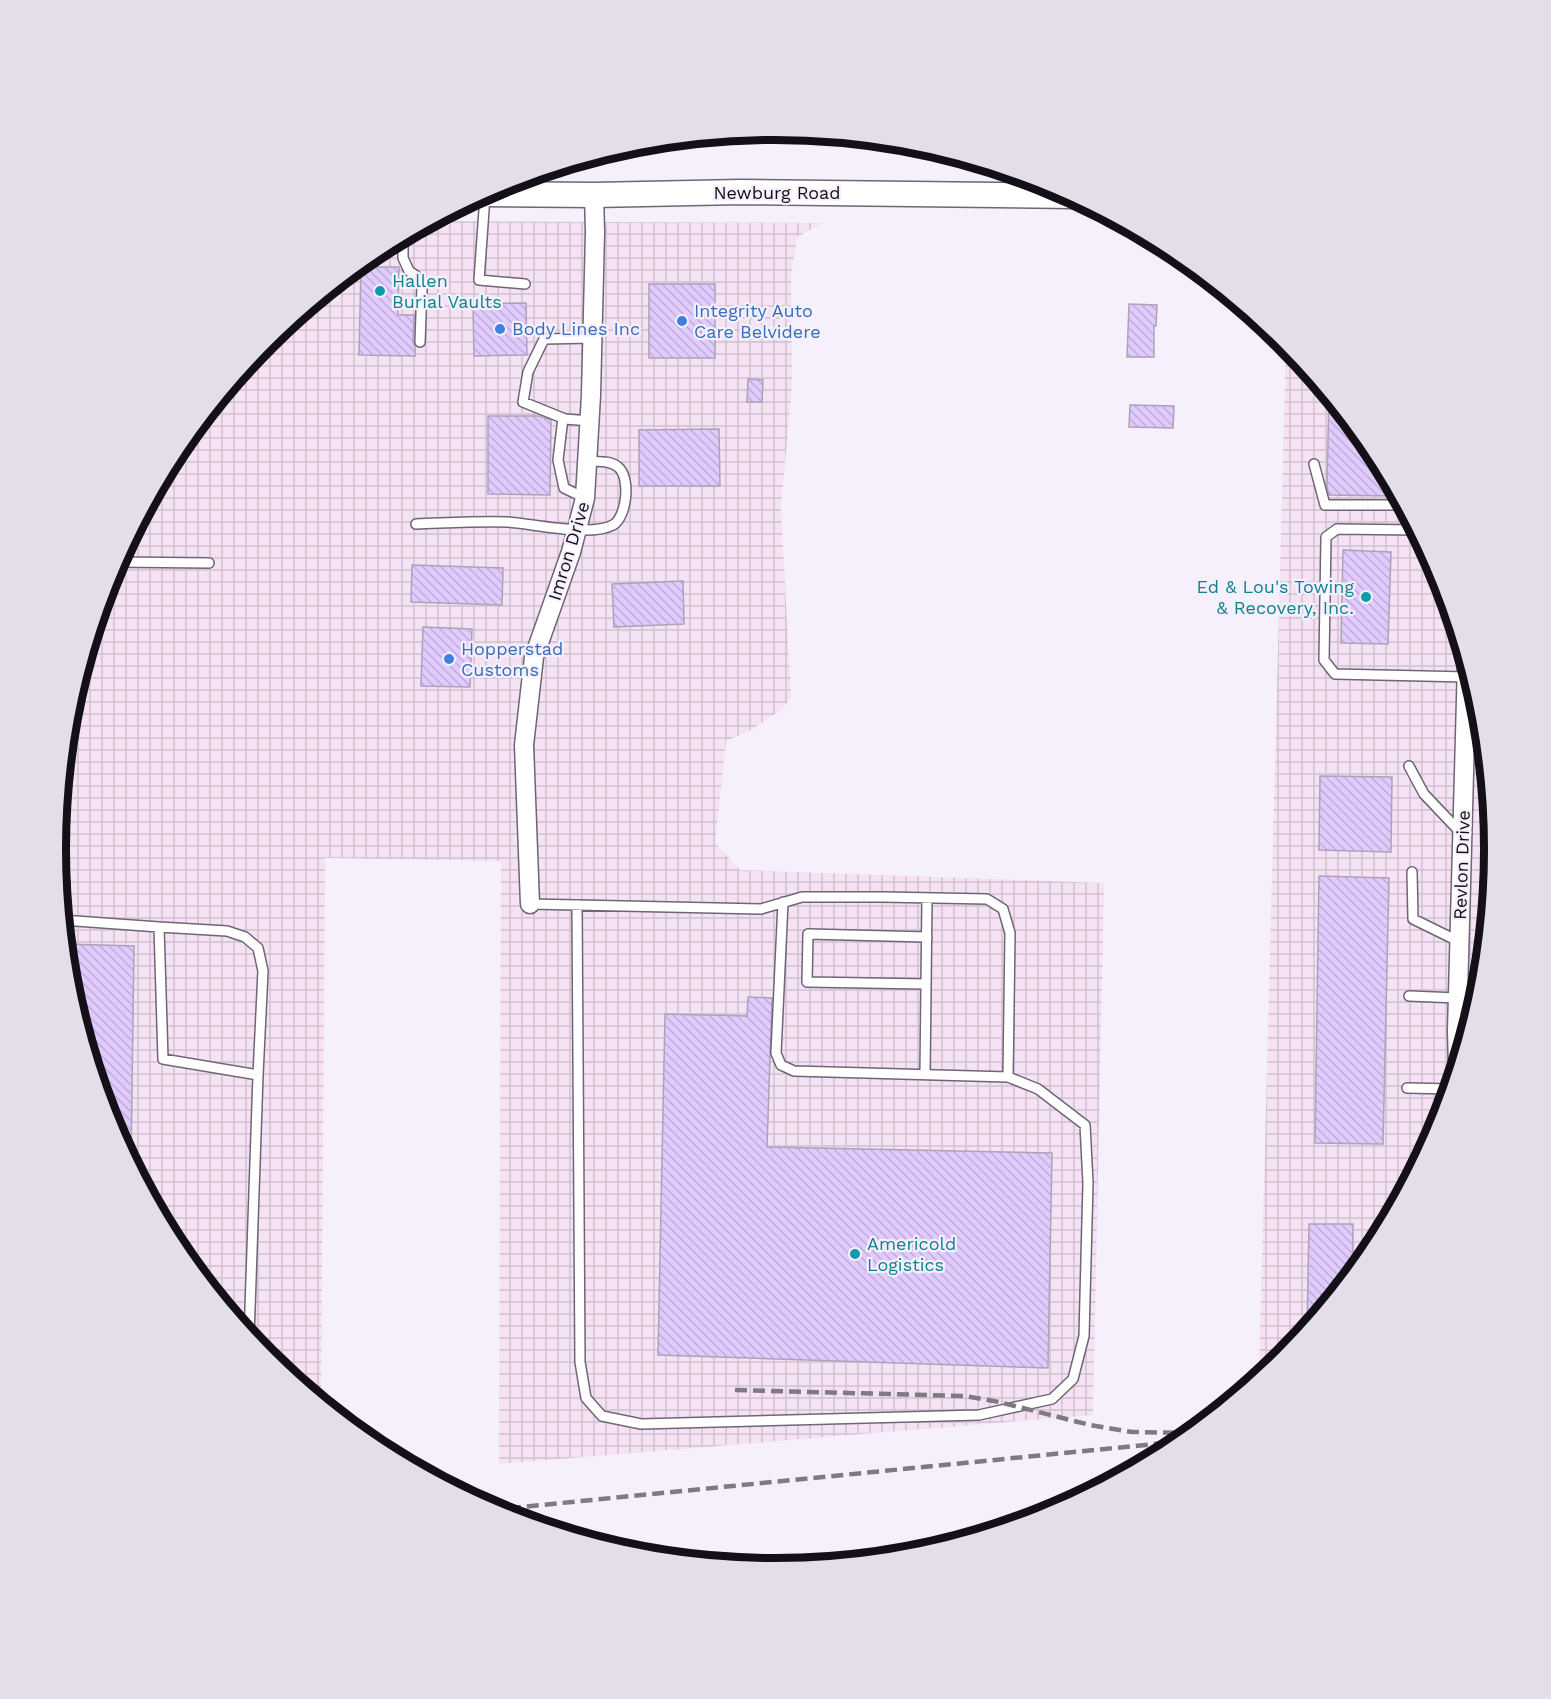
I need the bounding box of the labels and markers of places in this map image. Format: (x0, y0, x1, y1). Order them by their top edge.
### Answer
place label: Hallen Burial Vaults (392, 270, 502, 312)
marker: Hallen Burial Vaults (373, 284, 387, 298)
place label: Integrity Auto Care Belvidere (694, 300, 821, 342)
marker: Integrity Auto Care Belvidere (675, 314, 689, 328)
place label: Body Lines Inc (512, 318, 640, 339)
marker: Body Lines Inc (493, 322, 507, 336)
place label: Ed & Lou's Towing & Recovery, Inc. (1197, 576, 1354, 618)
marker: Ed & Lou's Towing & Recovery, Inc. (1359, 590, 1373, 604)
place label: Hopperstad Customs (461, 638, 563, 680)
marker: Hopperstad Customs (442, 652, 456, 666)
place label: Americold Logistics (867, 1233, 956, 1275)
marker: Americold Logistics (848, 1247, 862, 1261)

